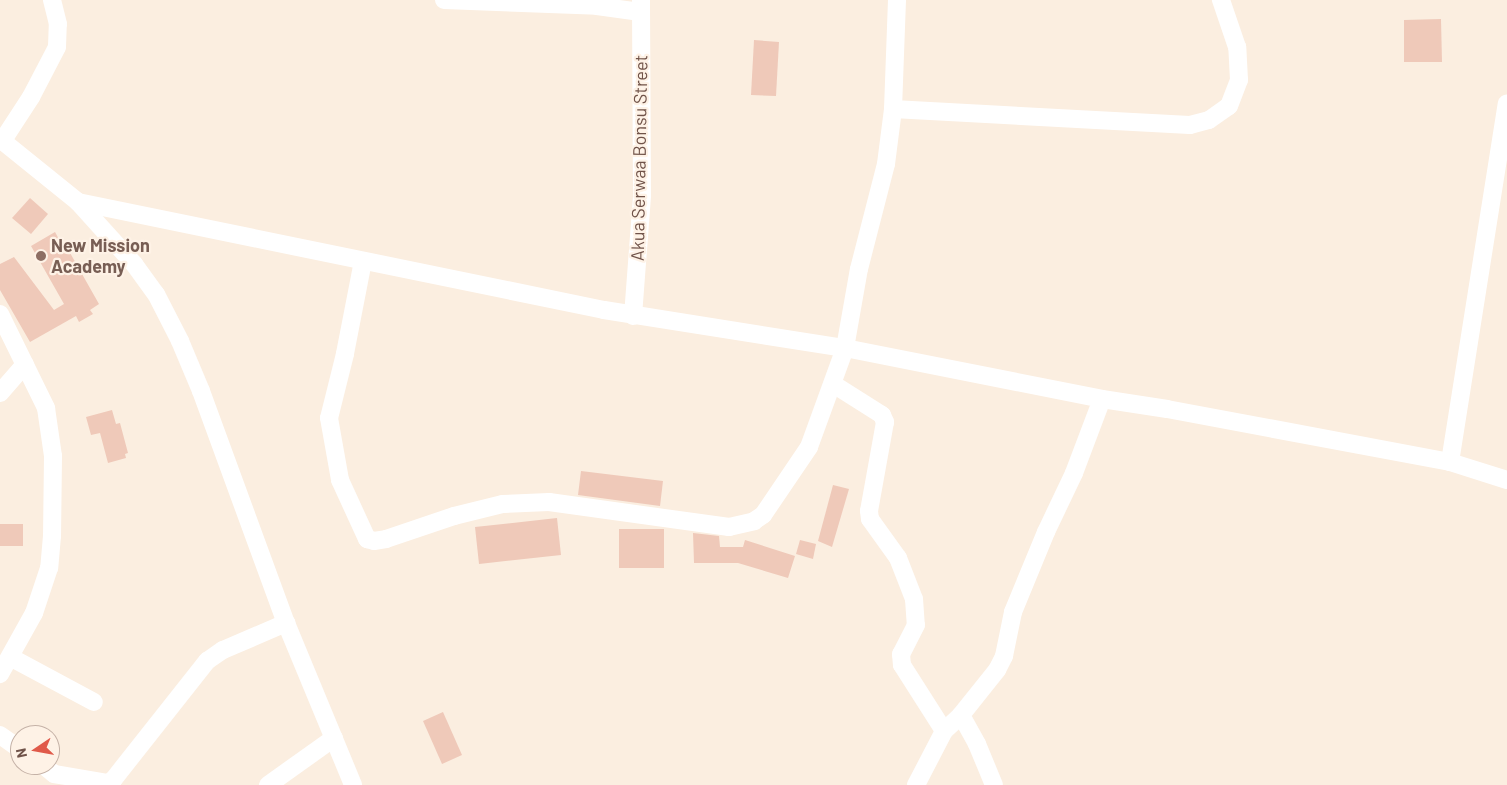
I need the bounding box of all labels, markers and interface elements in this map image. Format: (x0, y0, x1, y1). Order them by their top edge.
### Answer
street label: Akua Serwaa Bonsu Street (626, 55, 652, 261)
place label: New Mission Academy (51, 235, 150, 278)
marker: New Mission Academy (35, 250, 47, 262)
north arrow (10, 725, 60, 775)
text: N (12, 747, 30, 759)

